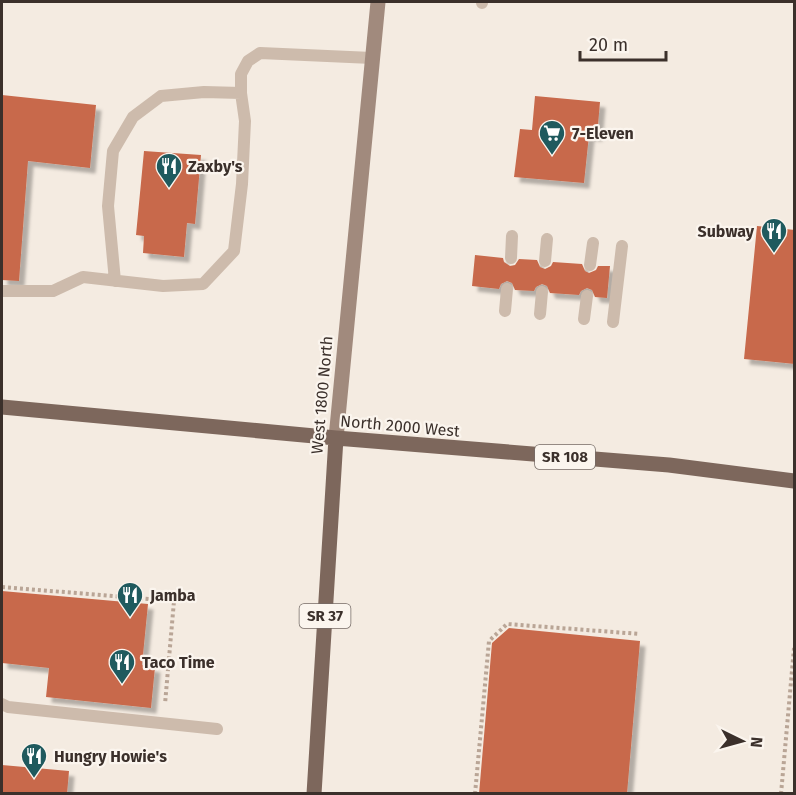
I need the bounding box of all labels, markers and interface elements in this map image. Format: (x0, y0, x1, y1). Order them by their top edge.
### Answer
scale bar (580, 24, 666, 62)
text: 20 m (589, 34, 628, 56)
supermarket icon: 7-Eleven (537, 118, 567, 156)
place label: 7-Eleven (572, 124, 634, 143)
restaurant icon: Zaxby's (154, 151, 184, 189)
place label: Zaxby's (188, 157, 243, 176)
restaurant icon: Subway (759, 216, 789, 254)
place label: Subway (698, 222, 755, 241)
street label: West 1800 North (307, 335, 337, 455)
street label: North 2000 West (339, 411, 461, 441)
road number: SR 108 (535, 445, 595, 469)
restaurant icon: Jamba (115, 580, 145, 618)
place label: Jamba (149, 586, 196, 605)
road number: SR 37 (300, 604, 350, 628)
restaurant icon: Taco Time (107, 647, 137, 685)
place label: Taco Time (142, 653, 215, 672)
north arrow (712, 711, 772, 771)
text: N (747, 736, 766, 748)
restaurant icon: Hungry Howie's (19, 741, 49, 779)
place label: Hungry Howie's (54, 747, 167, 766)

